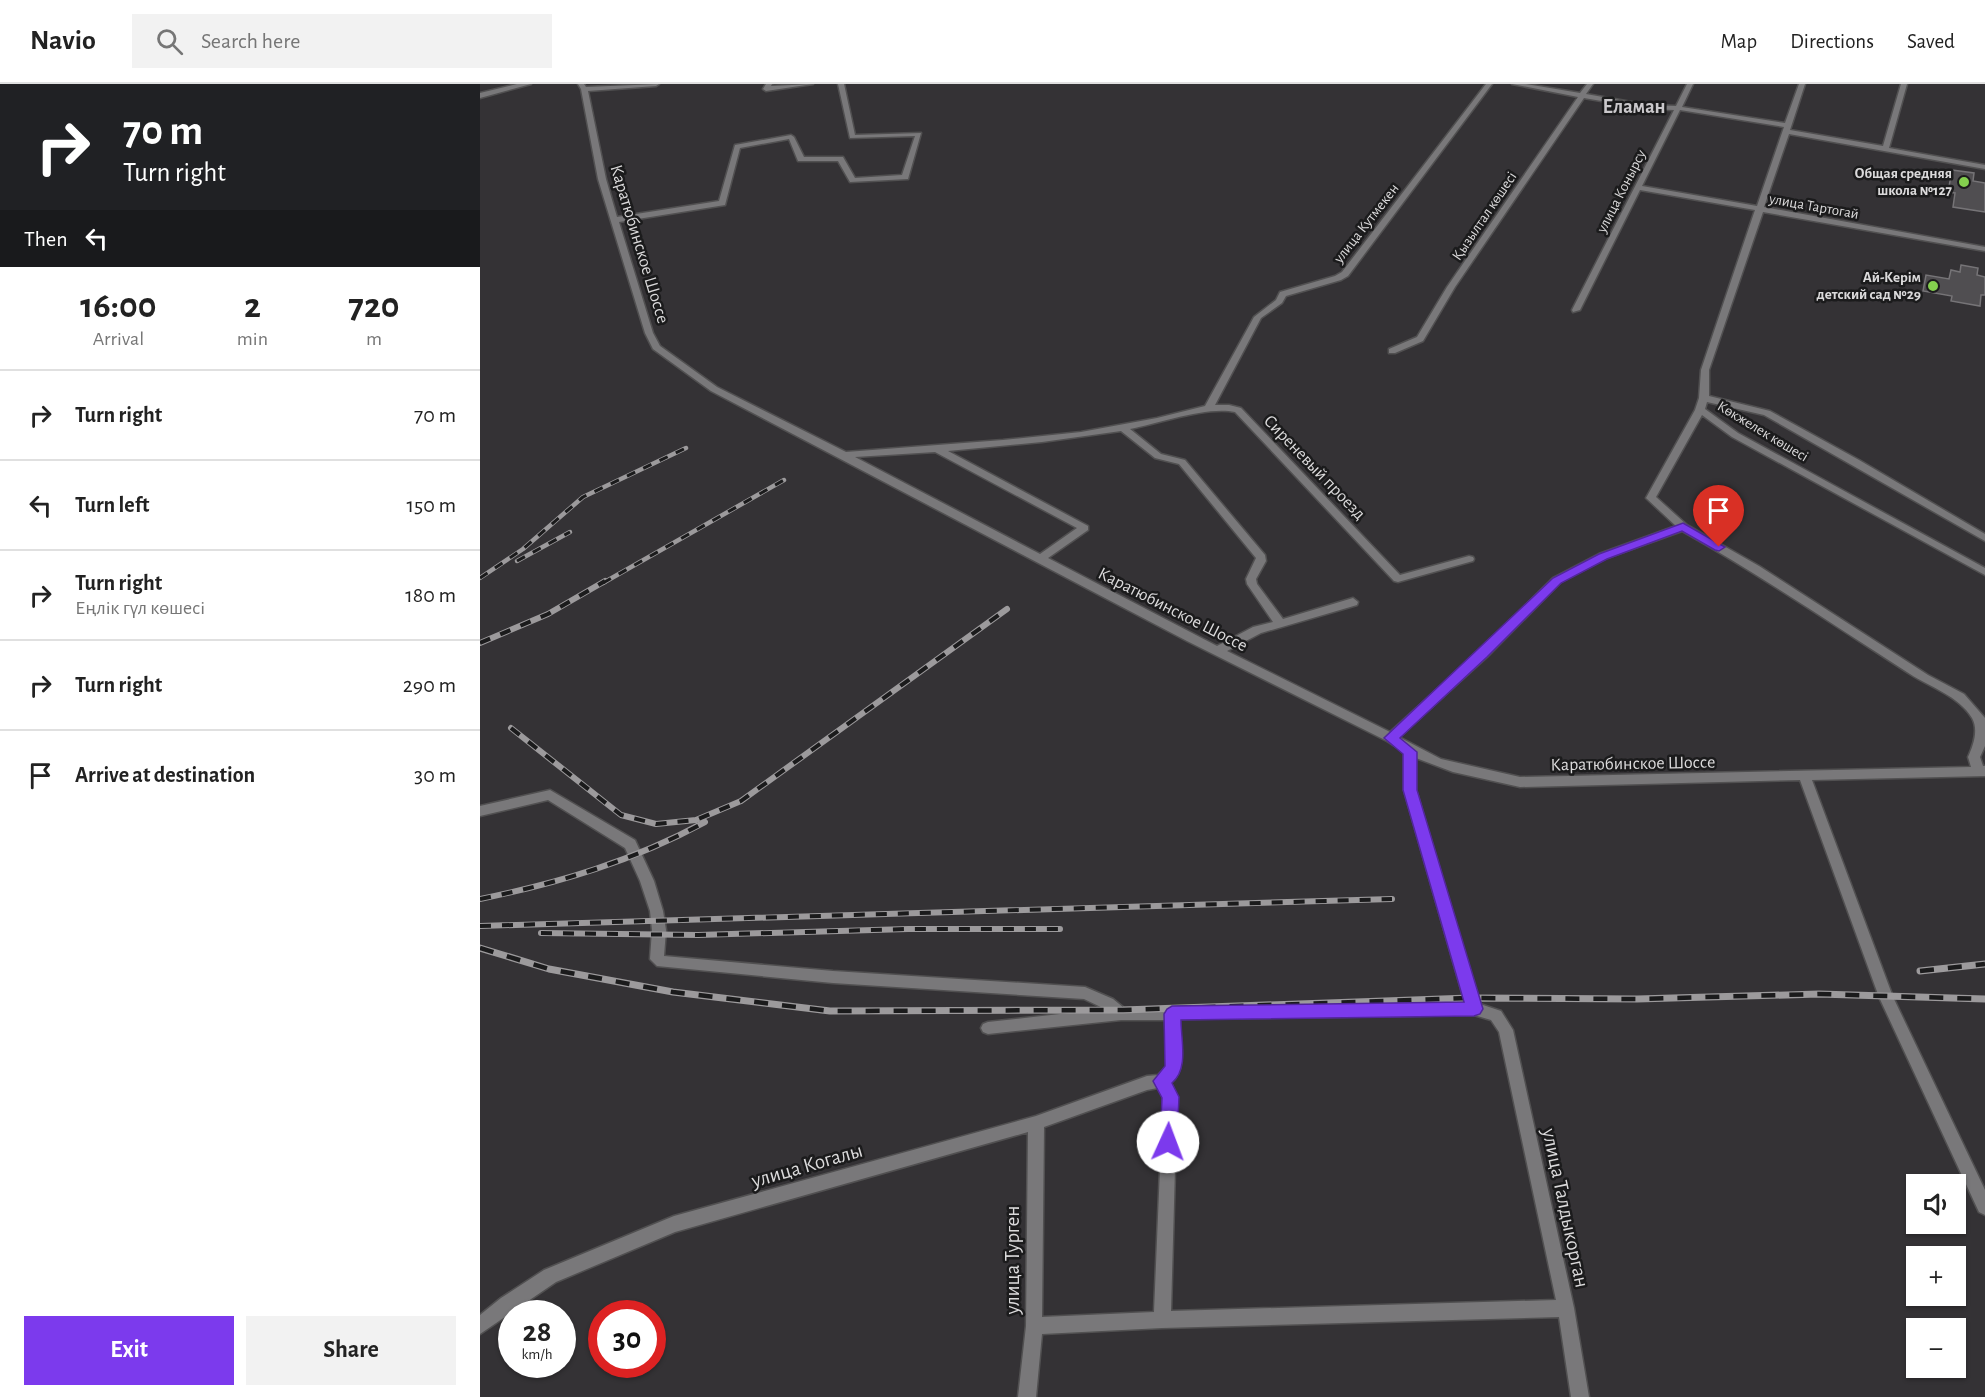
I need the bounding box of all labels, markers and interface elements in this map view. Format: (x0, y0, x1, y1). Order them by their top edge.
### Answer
search box (132, 14, 552, 68)
icon: search (153, 25, 186, 58)
text: Navio (30, 27, 96, 55)
text: Search here (201, 30, 300, 52)
text: Map (1721, 31, 1757, 52)
text: Directions (1790, 31, 1874, 52)
text: Saved (1907, 31, 1955, 52)
district label: Еламан (1602, 97, 1666, 117)
icon: right (24, 108, 102, 186)
text: 70 m (123, 110, 203, 152)
street label: улица Конырсу (1594, 147, 1649, 236)
text: Turn right (123, 159, 226, 186)
street label: Каратюбинское Шоссе (606, 162, 673, 326)
place label: Общая средняя школа №127 (1854, 166, 1953, 198)
street label: Қызылтал көшесі (1449, 169, 1520, 263)
marker: Общая средняя школа №127 (1957, 175, 1971, 189)
street label: улица Кутмекен (1330, 181, 1402, 267)
street label: улица Тартогай (1767, 191, 1860, 222)
icon: left (80, 222, 113, 255)
text: Then (24, 228, 68, 250)
place label: Ай-Керім детский сад №29 (1817, 270, 1921, 302)
marker: Ай-Керім детский сад №29 (1926, 279, 1940, 293)
text: 16:00 (80, 288, 156, 324)
text: 2 (244, 288, 261, 324)
text: 720 (348, 288, 400, 324)
text: Arrival (93, 329, 144, 349)
text: min (237, 329, 268, 349)
text: m (366, 329, 382, 349)
street label: Көкжелек көшесі (1715, 398, 1811, 464)
icon: right (24, 399, 57, 432)
text: Turn right (75, 404, 162, 426)
text: 70 m (414, 404, 456, 426)
street label: Сиреневый проезд (1260, 412, 1369, 524)
pin (1693, 485, 1744, 547)
icon: left (24, 489, 57, 522)
text: Turn left (75, 494, 149, 516)
text: 150 m (406, 494, 456, 516)
icon: arrive (1702, 494, 1735, 527)
street label: Каратюбинское Шоссе (1095, 564, 1251, 655)
text: Turn right (75, 572, 162, 594)
icon: right (24, 579, 57, 612)
text: 180 m (405, 584, 456, 606)
text: Еңлік гүл көшесі (75, 598, 205, 618)
icon: right (24, 669, 57, 702)
text: Turn right (75, 674, 162, 696)
text: 290 m (403, 674, 456, 696)
street label: Каратюбинское Шоссе (1550, 753, 1716, 774)
icon: arrive (24, 759, 57, 792)
text: Arrive at destination (75, 764, 255, 786)
text: 30 m (414, 764, 456, 786)
position arrow (1136, 1110, 1200, 1174)
street label: улица Талдыкорган (1538, 1126, 1593, 1290)
street label: улица Когалы (748, 1140, 865, 1192)
map controls (1906, 1174, 1966, 1378)
button: sound (1906, 1174, 1966, 1234)
street label: улица Турген (1002, 1205, 1023, 1316)
button: + (1906, 1246, 1966, 1306)
speed limit sign: 30 (588, 1300, 666, 1378)
button: Exit (24, 1316, 234, 1385)
button: Share (246, 1316, 456, 1385)
text: 28 (523, 1317, 551, 1347)
button: − (1906, 1318, 1966, 1378)
text: km/h (522, 1347, 552, 1362)

